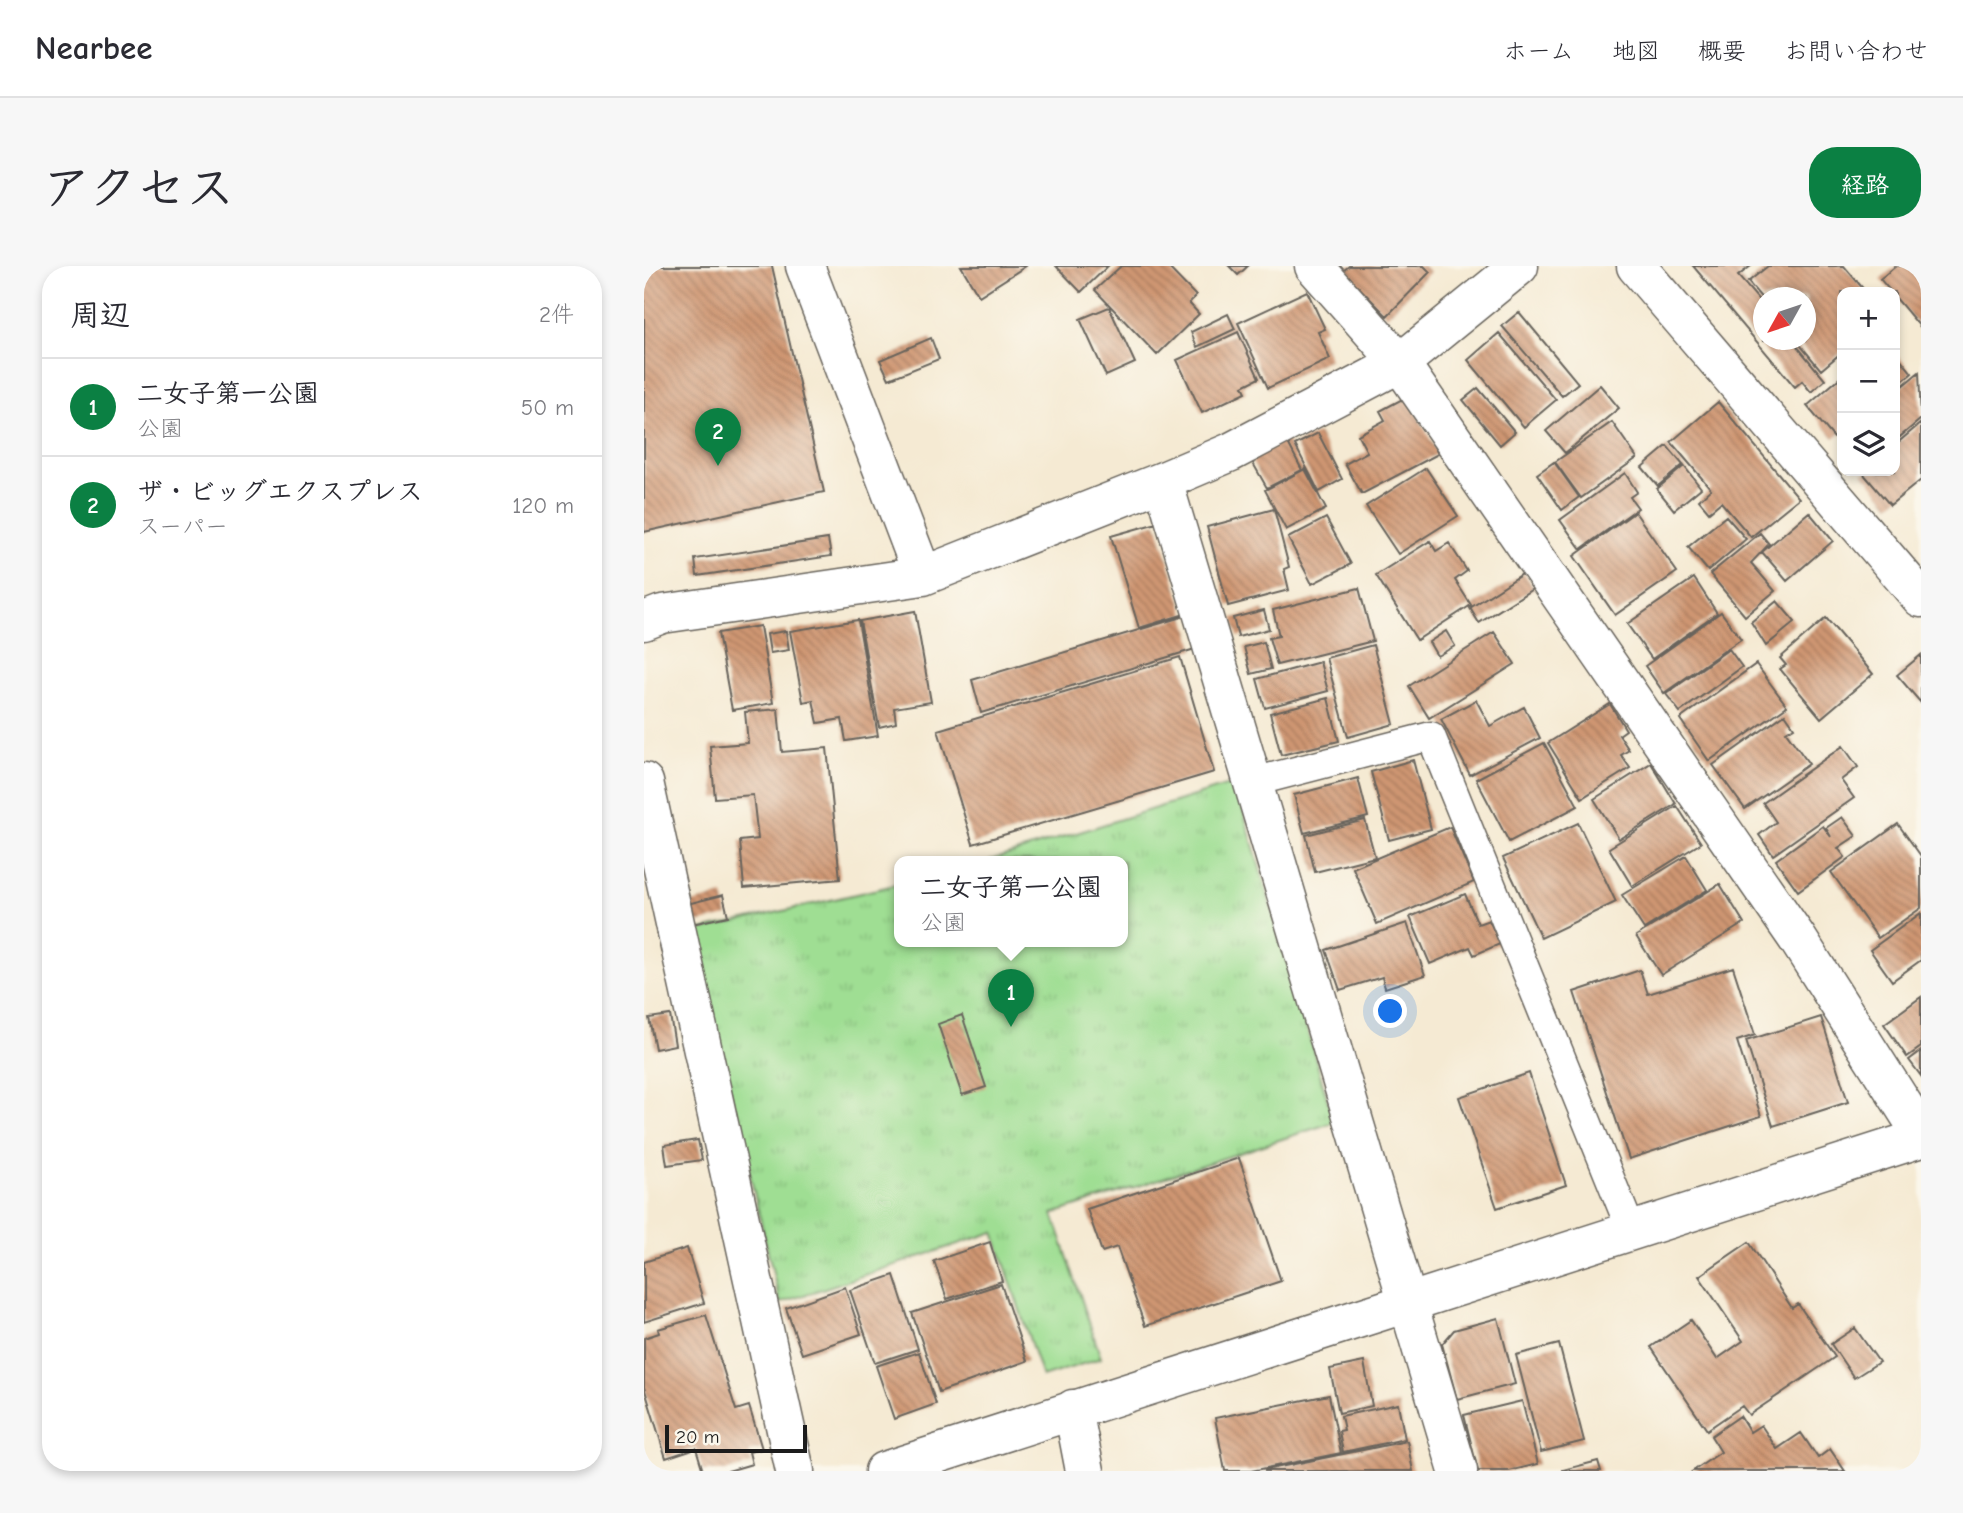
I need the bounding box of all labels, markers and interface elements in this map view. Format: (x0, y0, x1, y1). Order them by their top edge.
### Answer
text: Nearbee (35, 29, 153, 67)
text: ホーム (1503, 37, 1574, 65)
text: 地図 (1612, 37, 1660, 65)
text: 概要 (1698, 37, 1746, 65)
text: お問い合わせ (1784, 37, 1928, 65)
button: 経路 (1809, 147, 1921, 218)
text: アクセス (42, 160, 235, 216)
north arrow (1753, 287, 1816, 350)
map controls (1837, 287, 1900, 476)
button: + (1837, 287, 1900, 350)
text: 周辺 (70, 298, 130, 333)
text: 2件 (539, 301, 574, 328)
button: − (1837, 350, 1900, 413)
text: 二女子第一公園 (137, 379, 319, 409)
text: 1 (88, 394, 98, 421)
text: 50 m (521, 394, 574, 421)
pin: 2 (695, 408, 741, 466)
button: layers (1837, 413, 1900, 476)
text: 公園 (137, 415, 183, 442)
text: ザ・ビッグエクスプレス (137, 477, 423, 507)
text: 2 (87, 492, 99, 519)
text: 120 m (512, 492, 574, 519)
text: スーパー (137, 513, 228, 540)
popup (894, 856, 1128, 947)
text: 二女子第一公園 (920, 873, 1102, 903)
text: 公園 (920, 909, 966, 936)
pin: 1 (988, 969, 1034, 1027)
your location (1373, 994, 1407, 1028)
scale bar (665, 1422, 807, 1454)
text: 20 m (676, 1426, 720, 1448)

